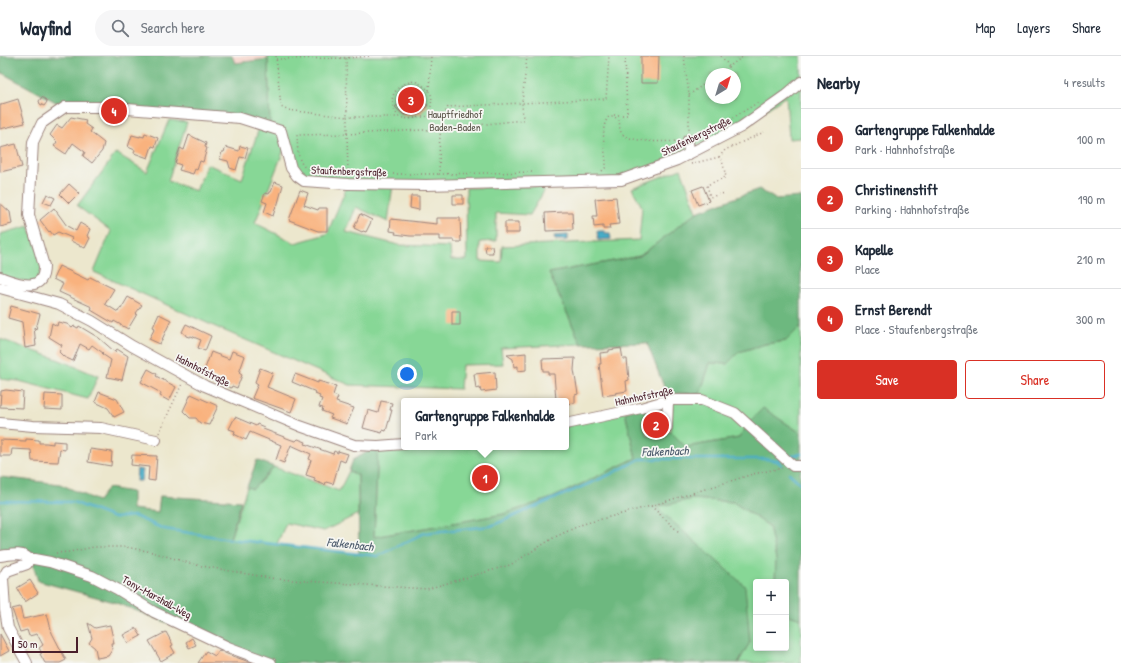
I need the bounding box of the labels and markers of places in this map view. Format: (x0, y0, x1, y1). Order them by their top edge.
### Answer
pin: 3 (398, 85, 424, 115)
pin: 4 (101, 96, 127, 126)
pin: 2 (643, 410, 669, 440)
pin: 1 (472, 463, 498, 493)

